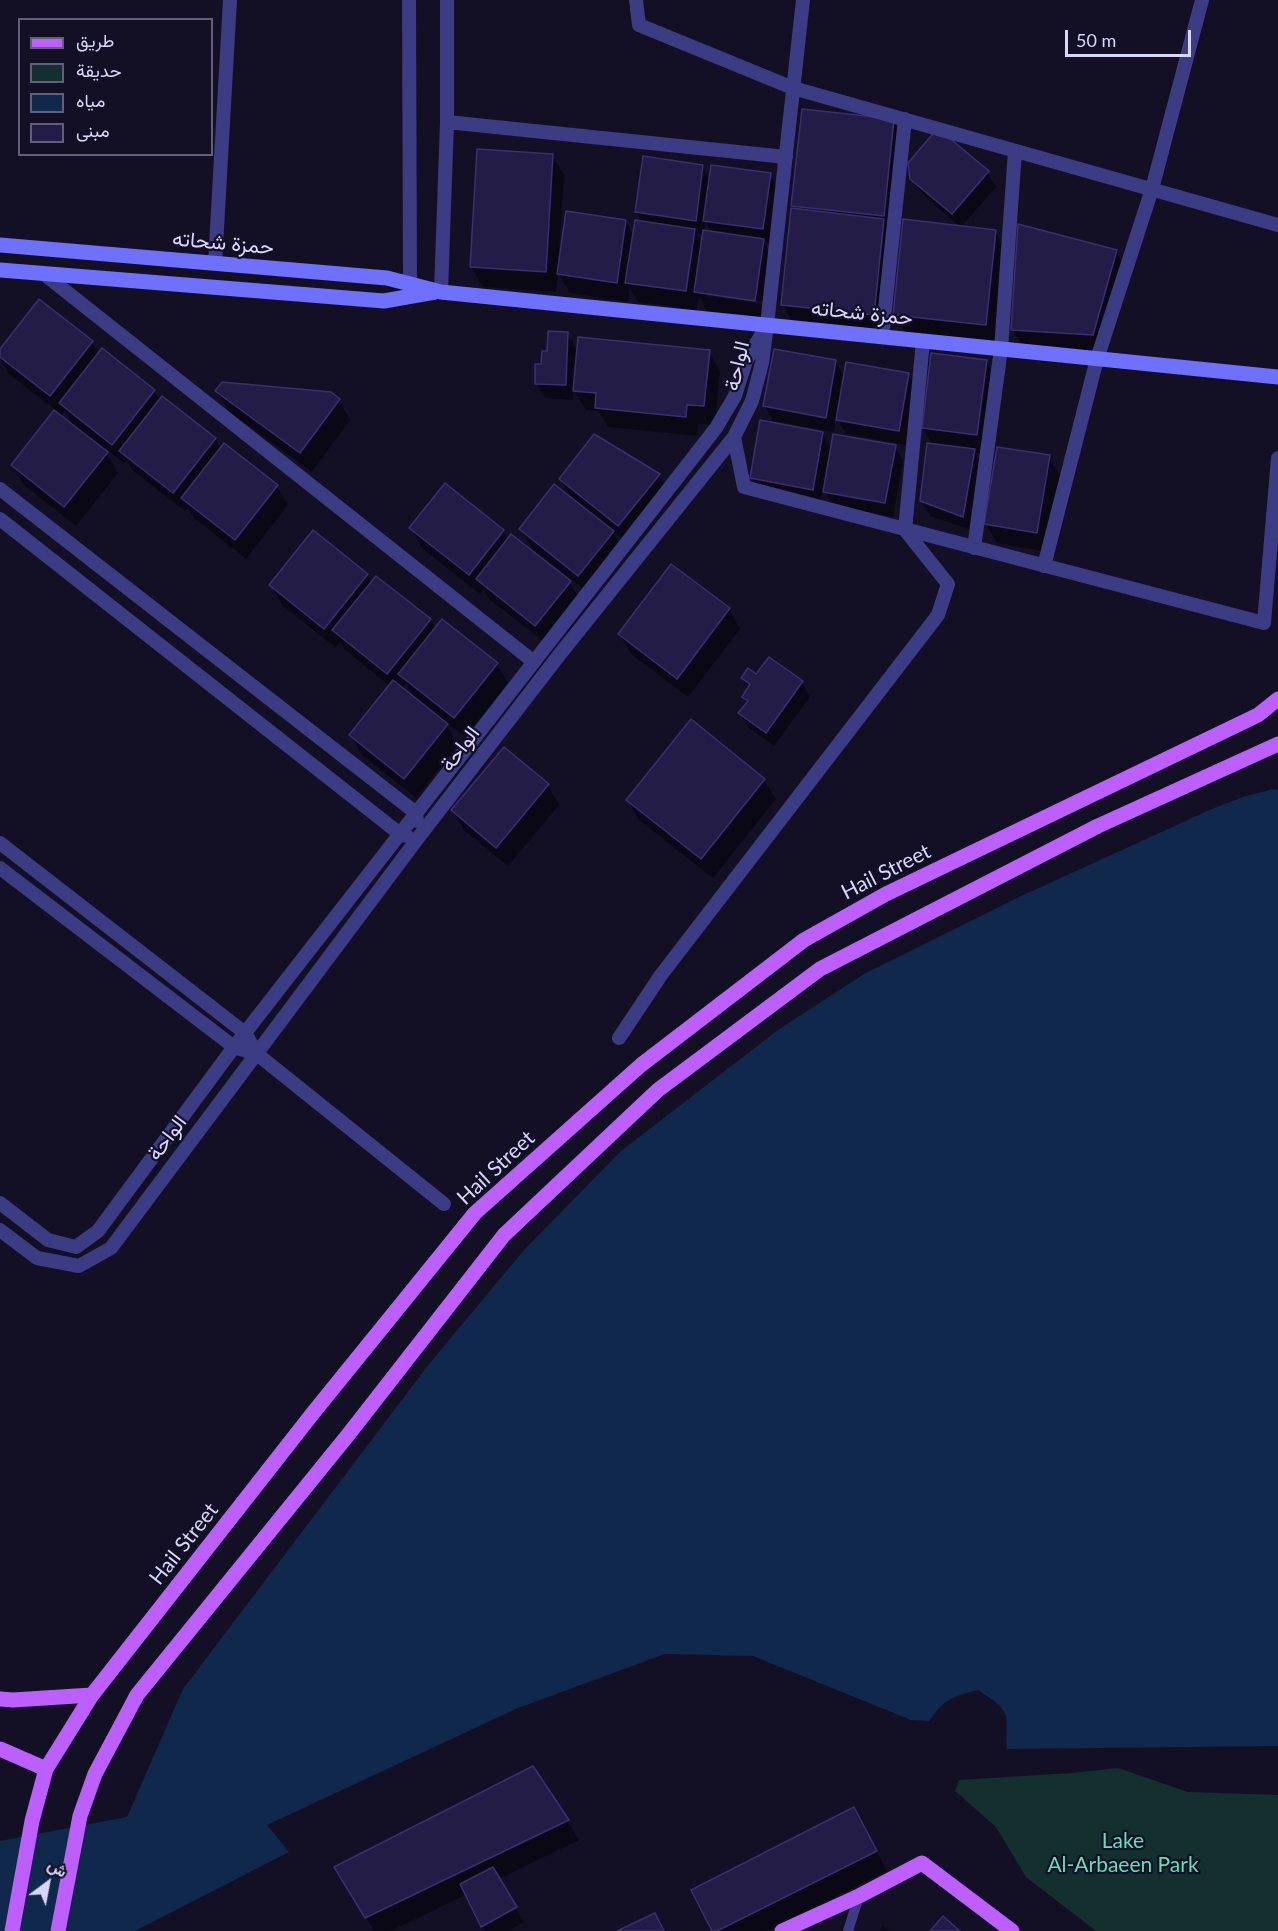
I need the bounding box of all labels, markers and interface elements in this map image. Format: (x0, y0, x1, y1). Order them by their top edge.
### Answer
legend (18, 18, 213, 156)
scale bar (1068, 18, 1194, 56)
text: طريق (76, 29, 114, 51)
text: 50 m (1076, 29, 1116, 51)
text: حديقة (76, 59, 122, 81)
text: مياه (76, 89, 105, 111)
text: مبنى (76, 119, 110, 141)
street label: حمزة شحاته (171, 226, 275, 260)
street label: حمزة شحاته (810, 295, 914, 331)
street label: الواحة (719, 339, 755, 393)
street label: الواحة (435, 721, 485, 777)
street label: Hail Street (837, 839, 935, 905)
street label: الواحة (142, 1110, 192, 1166)
street label: Hail Street (452, 1126, 540, 1210)
street label: Hail Street (144, 1498, 224, 1590)
park label: Lake Al-Arbaeen Park (1047, 1828, 1199, 1878)
north arrow (18, 1853, 78, 1913)
text: ش (45, 1854, 71, 1880)

